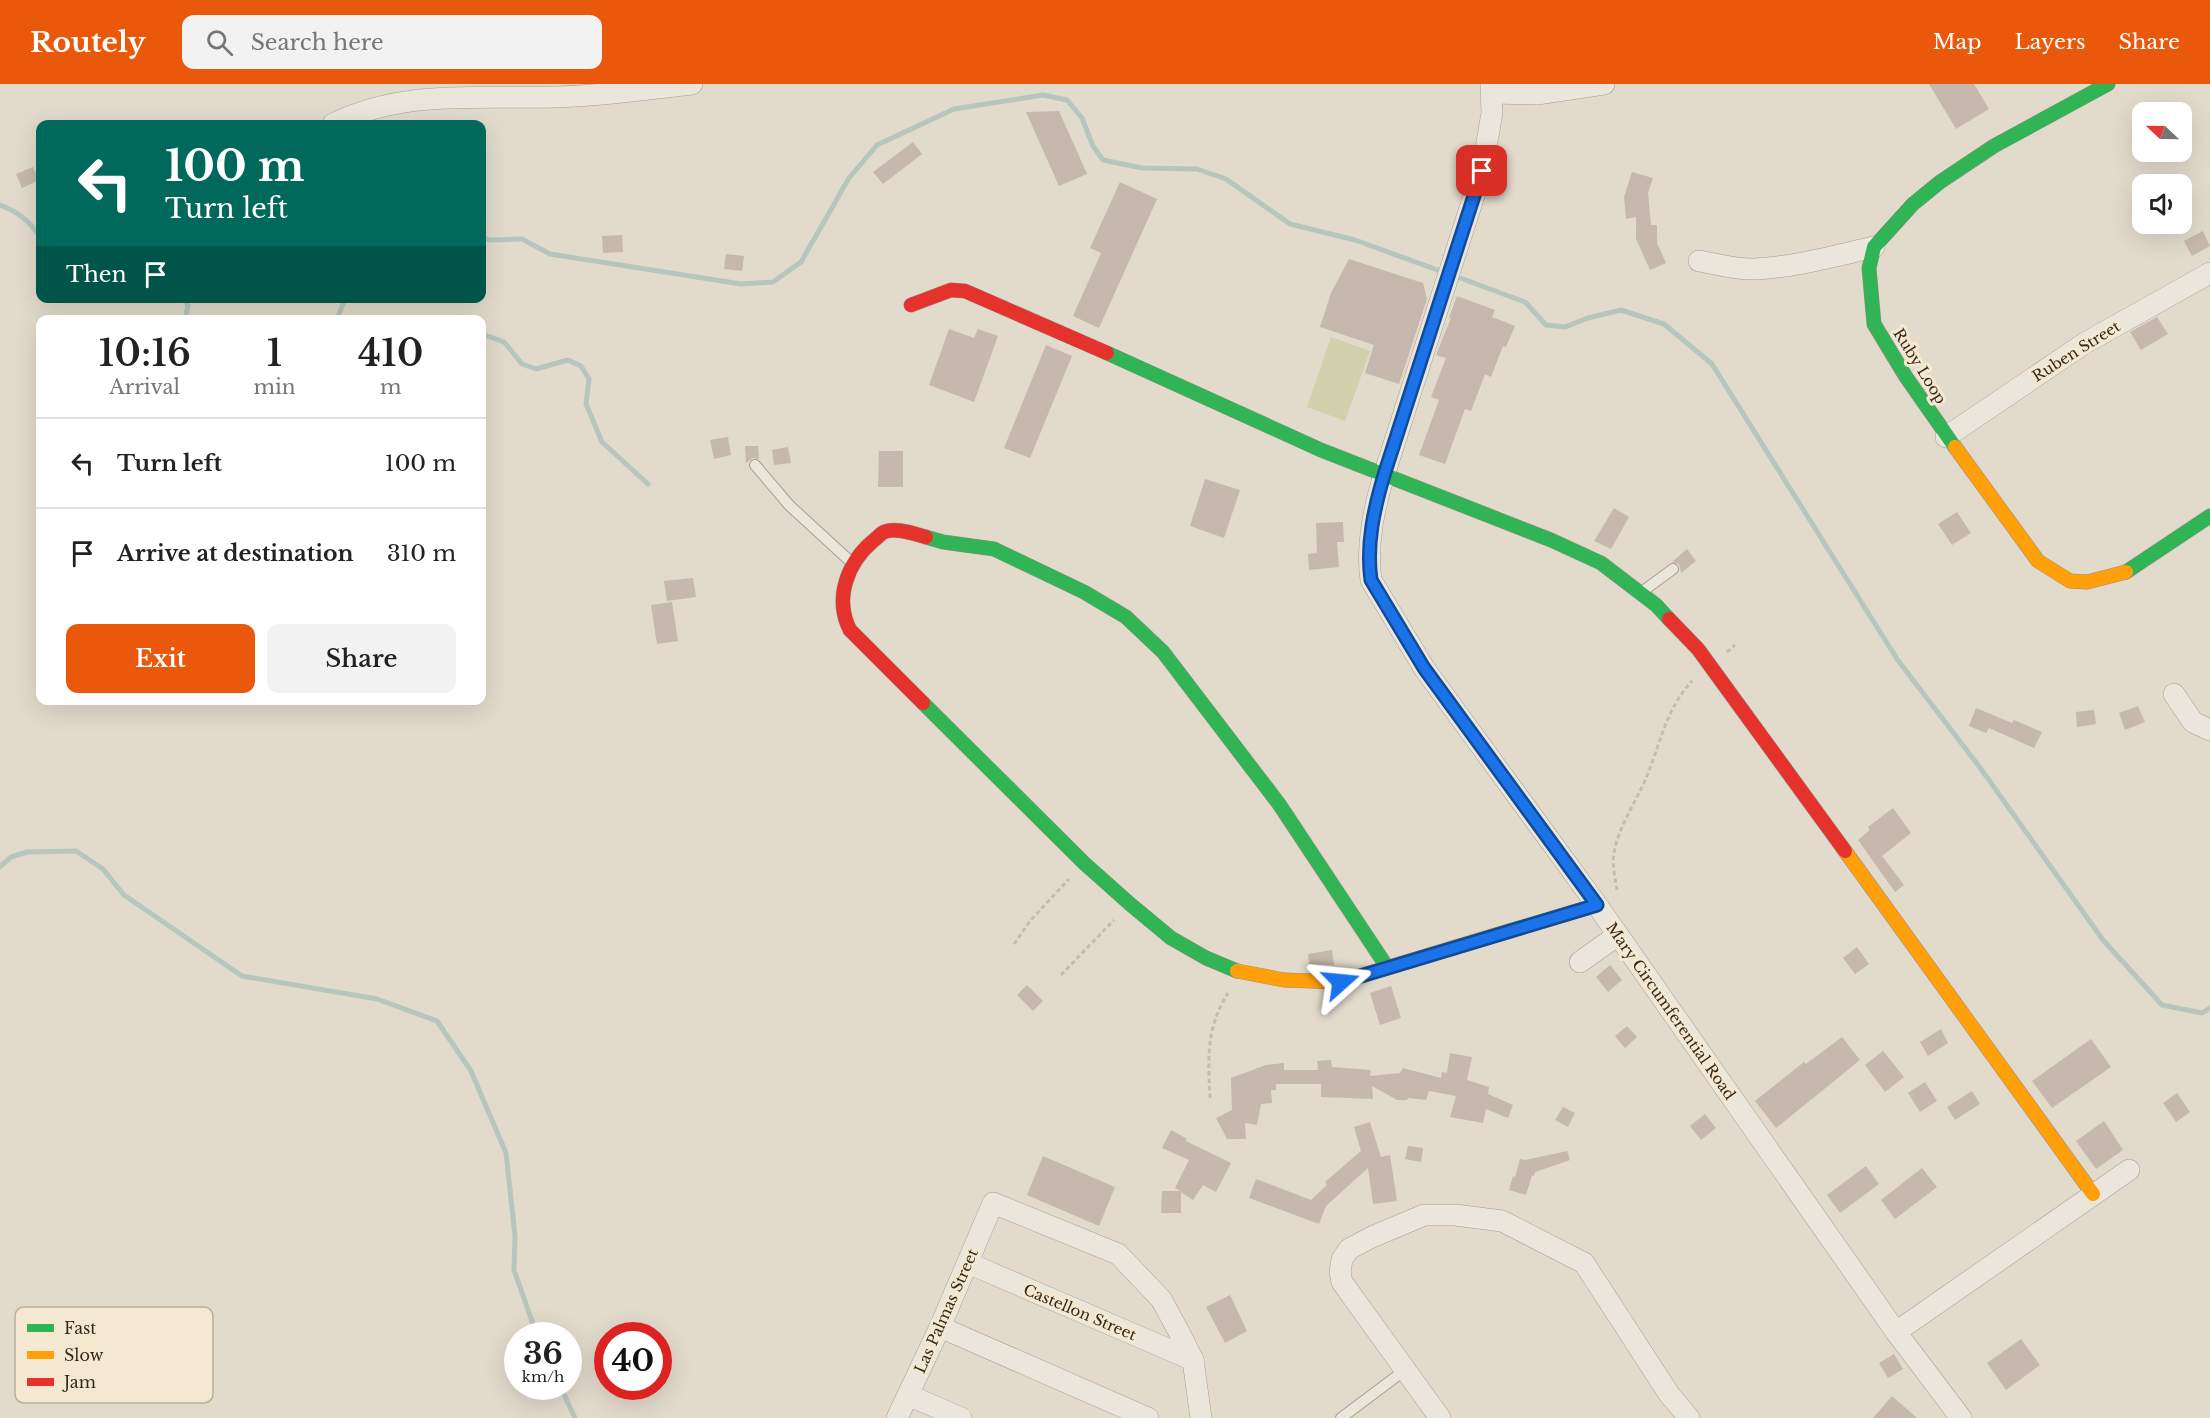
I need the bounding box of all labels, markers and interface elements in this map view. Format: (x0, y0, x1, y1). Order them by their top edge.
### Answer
search box (182, 15, 602, 69)
text: Routely (30, 25, 146, 60)
icon: search (203, 26, 236, 59)
text: Search here (251, 29, 384, 56)
text: Map (1933, 29, 1982, 55)
text: Layers (2015, 29, 2086, 55)
text: Share (2119, 29, 2180, 55)
north arrow (2132, 102, 2192, 162)
map controls (2132, 102, 2192, 234)
text: 100 m (165, 140, 304, 192)
icon: left (66, 144, 144, 222)
pin (1456, 145, 1507, 196)
icon: arrive (1465, 154, 1498, 187)
button: sound (2132, 174, 2192, 234)
text: Turn left (165, 192, 288, 225)
icon: arrive (139, 258, 172, 291)
text: Then (66, 261, 127, 288)
street label: Ruben Street (2029, 316, 2124, 386)
street label: Ruby Loop (1889, 325, 1951, 407)
text: 10:16 (98, 331, 191, 376)
text: 1 (267, 331, 282, 376)
text: 410 (358, 331, 424, 376)
text: Arrival (109, 375, 180, 399)
text: min (253, 375, 295, 399)
text: m (380, 375, 401, 399)
icon: left (66, 447, 99, 480)
text: Turn left (117, 450, 222, 477)
text: 100 m (385, 450, 456, 477)
icon: arrive (66, 537, 99, 570)
text: Arrive at destination (117, 540, 354, 567)
text: 310 m (387, 540, 456, 567)
button: Exit (66, 624, 255, 693)
button: Share (267, 624, 456, 693)
street label: Mary Circumferential Road (1602, 919, 1740, 1103)
position arrow (1309, 950, 1373, 1014)
street label: Las Palmas Street (910, 1245, 982, 1376)
street label: Castellon Street (1021, 1280, 1140, 1344)
legend (15, 1307, 213, 1403)
text: Fast (64, 1318, 96, 1338)
speed limit sign: 40 (594, 1322, 672, 1400)
text: 36 (523, 1335, 563, 1372)
text: Slow (64, 1345, 104, 1365)
text: km/h (522, 1367, 564, 1386)
text: Jam (62, 1372, 96, 1392)

